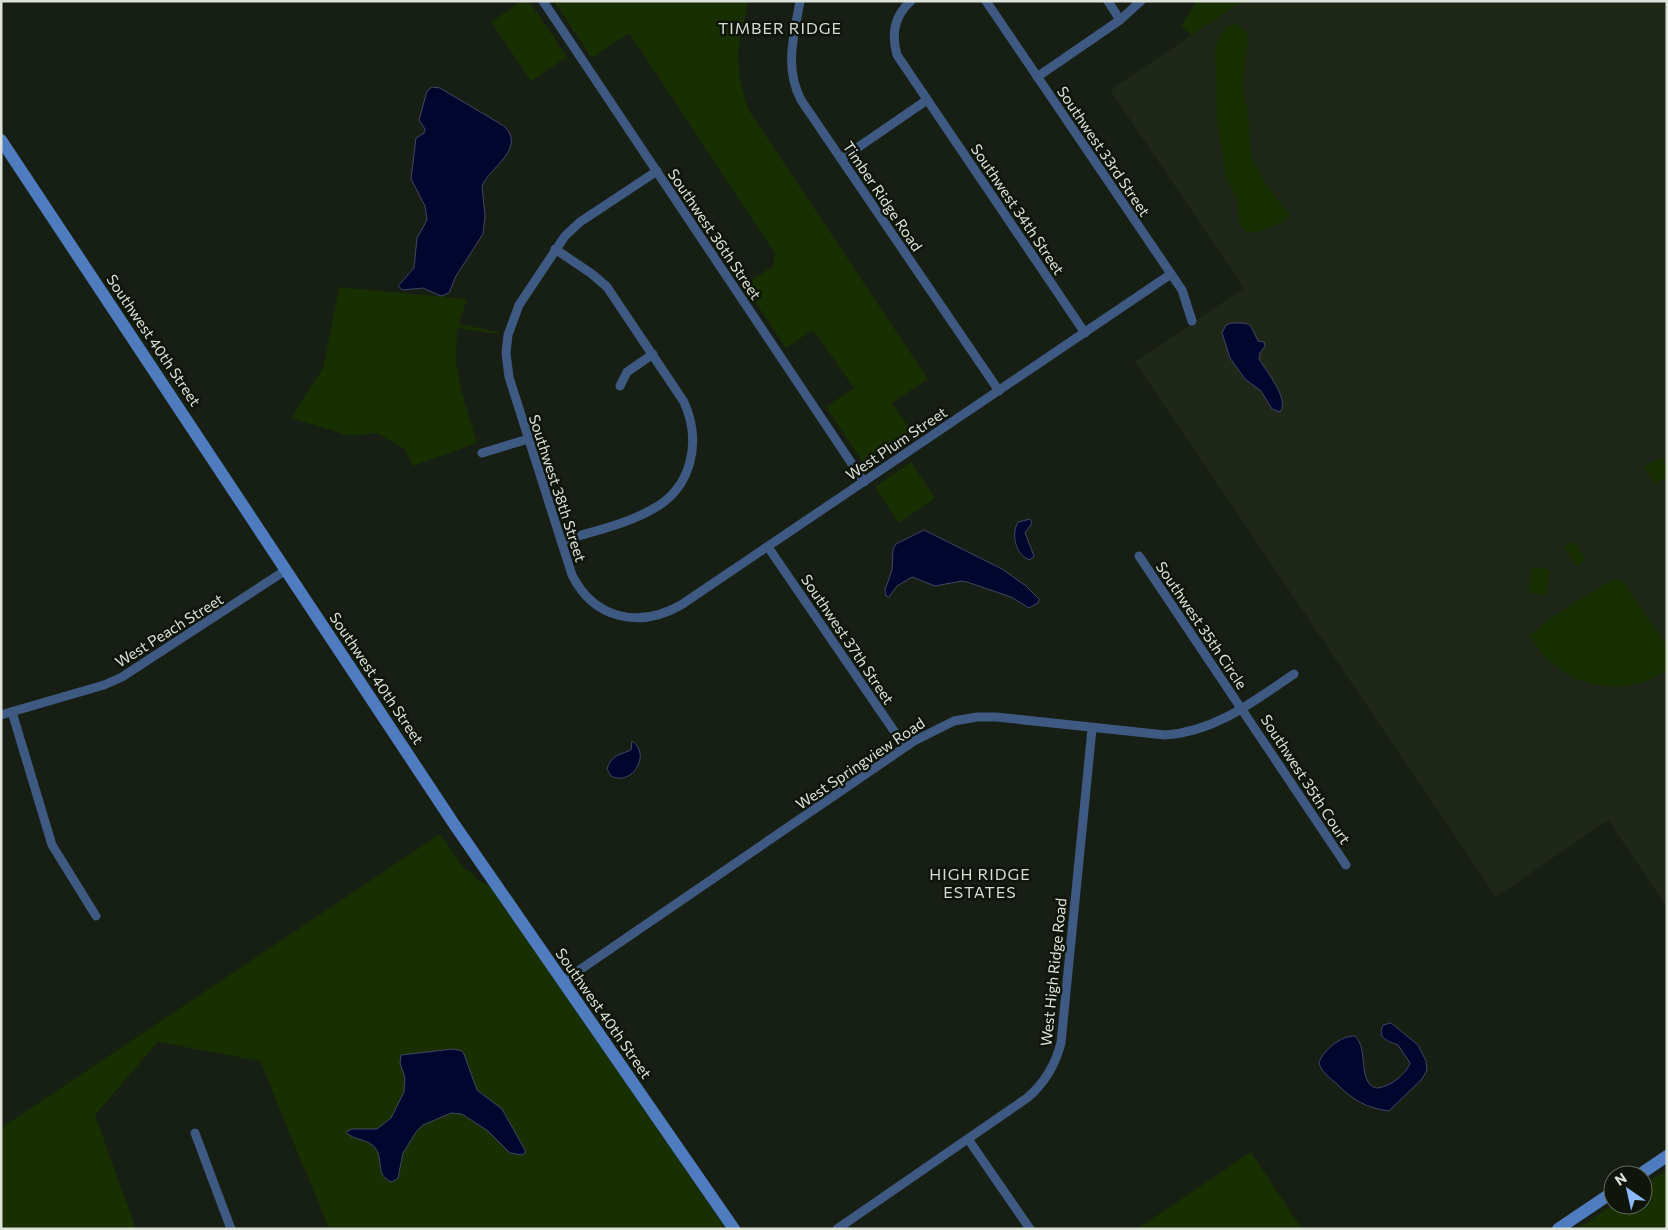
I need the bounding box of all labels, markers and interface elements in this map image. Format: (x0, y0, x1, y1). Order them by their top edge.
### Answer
district label: TIMBER RIDGE (718, 18, 842, 37)
street label: Southwest 33rd Street (1054, 83, 1154, 219)
street label: Timber Ridge Road (840, 138, 926, 254)
street label: Southwest 34th Street (968, 140, 1068, 278)
street label: Southwest 36th Street (665, 165, 765, 303)
street label: Southwest 40th Street (103, 271, 205, 409)
street label: West Plum Street (842, 403, 950, 483)
street label: Southwest 38th Street (526, 412, 590, 564)
street label: Southwest 35th Circle (1153, 558, 1251, 692)
street label: Southwest 37th Street (798, 571, 898, 707)
street label: West Peach Street (112, 589, 226, 671)
street label: Southwest 40th Street (326, 609, 428, 747)
street label: Southwest 35th Court (1257, 711, 1355, 847)
street label: West Springview Road (792, 713, 928, 813)
district label: HIGH RIDGE ESTATES (929, 864, 1031, 901)
street label: West High Ridge Road (1036, 897, 1070, 1047)
street label: Southwest 40th Street (552, 944, 656, 1082)
north arrow (1603, 1165, 1653, 1215)
text: N (1611, 1169, 1630, 1189)

